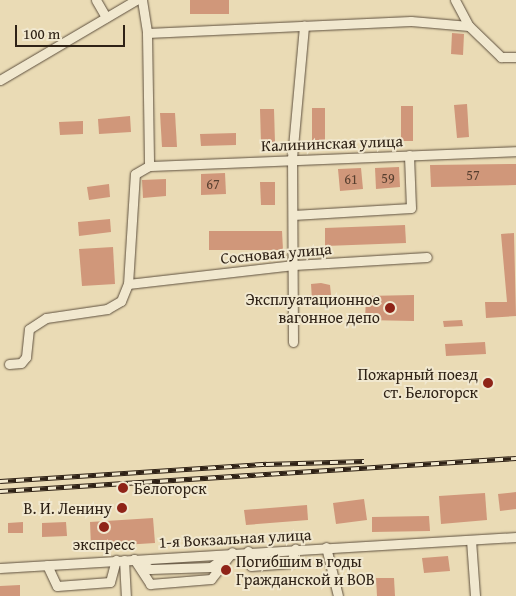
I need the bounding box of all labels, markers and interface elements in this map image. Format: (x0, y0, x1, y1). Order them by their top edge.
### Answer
scale bar (18, 15, 128, 47)
text: 100 m (23, 23, 60, 44)
street label: Калининская улица (261, 131, 403, 155)
house number: 57 (466, 167, 480, 183)
house number: 59 (381, 170, 395, 186)
house number: 61 (344, 171, 358, 187)
house number: 67 (206, 176, 220, 192)
street label: Сосновая улица (220, 239, 332, 267)
place label: Эксплуатационное вагонное депо (245, 289, 380, 327)
marker: Эксплуатационное вагонное депо (384, 302, 396, 314)
place label: Пожарный поезд ст. Белогорск (358, 364, 478, 402)
marker: Пожарный поезд ст. Белогорск (482, 377, 494, 389)
place label: Белогорск (134, 478, 207, 498)
marker: Белогорск (116, 481, 130, 495)
place label: В. И. Ленину (23, 498, 112, 518)
marker: В. И. Ленину (116, 502, 128, 514)
marker: экспресс (98, 521, 110, 533)
street label: 1-я Вокзальная улица (158, 524, 312, 552)
place label: экспресс (73, 534, 135, 554)
place label: Погибшим в годы Гражданской и ВОВ (236, 551, 375, 589)
marker: Погибшим в годы Гражданской и ВОВ (220, 564, 232, 576)

